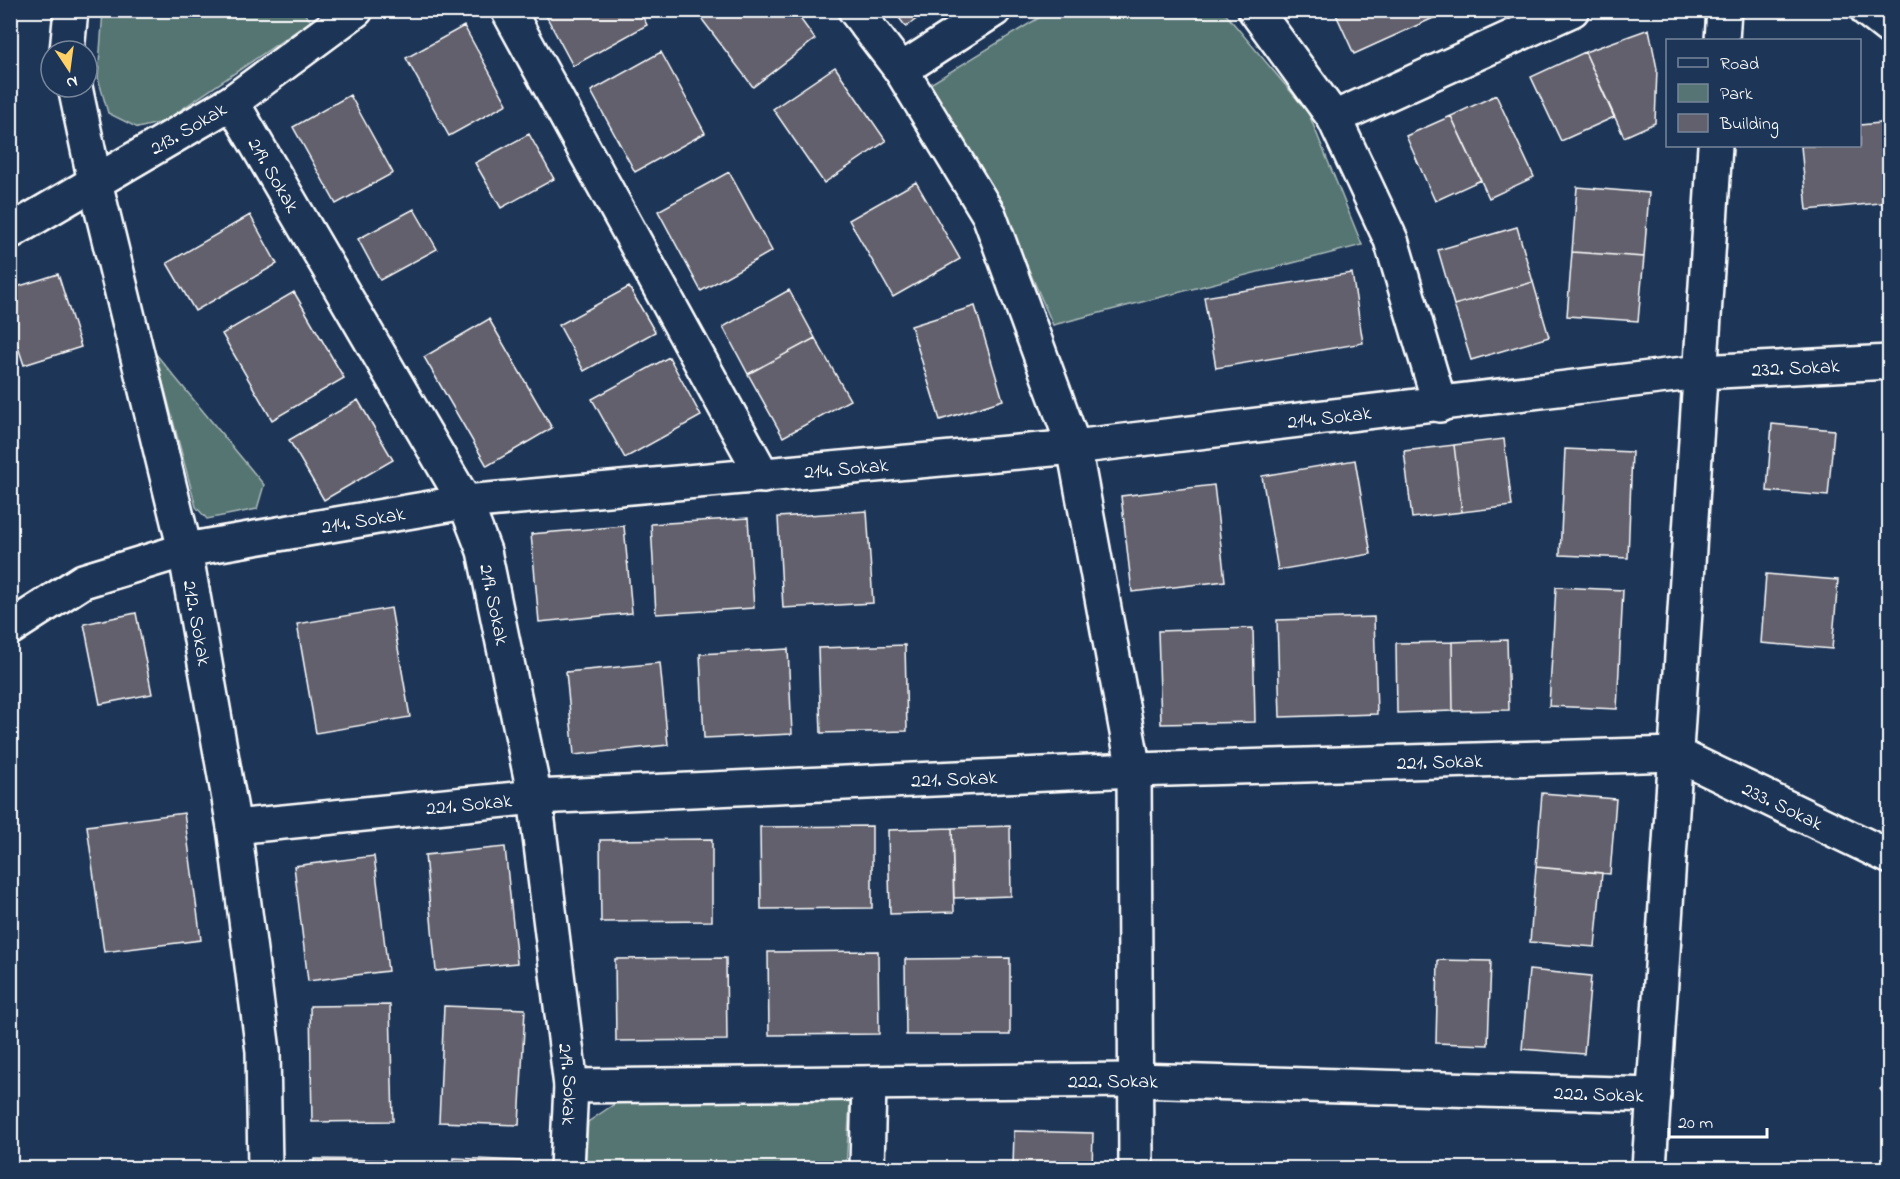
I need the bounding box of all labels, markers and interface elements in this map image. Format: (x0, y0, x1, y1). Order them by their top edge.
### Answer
north arrow (39, 39, 99, 99)
legend (1666, 39, 1861, 147)
text: Road (1720, 52, 1759, 78)
text: N (64, 69, 80, 95)
text: Park (1720, 82, 1753, 108)
street label: 213. Sokak (145, 96, 233, 164)
text: Building (1719, 112, 1779, 139)
street label: 219. Sokak (239, 133, 306, 219)
street label: 232. Sokak (1751, 353, 1841, 386)
street label: 214. Sokak (1286, 399, 1373, 438)
street label: 214. Sokak (803, 452, 890, 488)
street label: 214. Sokak (319, 500, 408, 543)
street label: 219. Sokak (470, 562, 515, 648)
street label: 212. Sokak (174, 578, 217, 669)
street label: 221. Sokak (1396, 748, 1484, 779)
street label: 221. Sokak (910, 764, 998, 797)
street label: 233. Sokak (1737, 776, 1827, 840)
street label: 221. Sokak (425, 787, 514, 825)
street label: 219. Sokak (549, 1042, 583, 1126)
street label: 222. Sokak (1068, 1068, 1159, 1098)
street label: 222. Sokak (1553, 1080, 1644, 1112)
scale bar (1669, 1101, 1766, 1139)
text: 20 m (1678, 1111, 1713, 1137)

